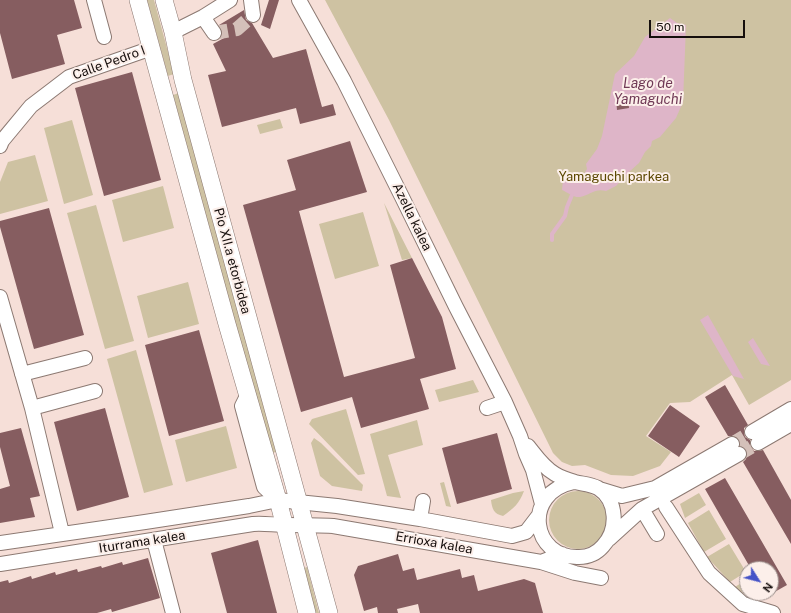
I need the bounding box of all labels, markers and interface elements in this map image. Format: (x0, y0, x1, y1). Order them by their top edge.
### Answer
scale bar (651, 12, 747, 38)
text: 50 m (656, 20, 684, 34)
street label: Calle Pedro I (70, 43, 148, 83)
water label: Lago de Yamaguchi (614, 76, 682, 108)
park label: Yamaguchi parkea (559, 169, 669, 185)
street label: Azella kalea (389, 181, 435, 253)
street label: Pio XII.a etorbidea (210, 206, 254, 316)
street label: Iturrama kalea (98, 527, 186, 557)
street label: Errioxa kalea (394, 529, 474, 557)
north arrow (739, 561, 779, 601)
text: N (761, 580, 775, 594)

